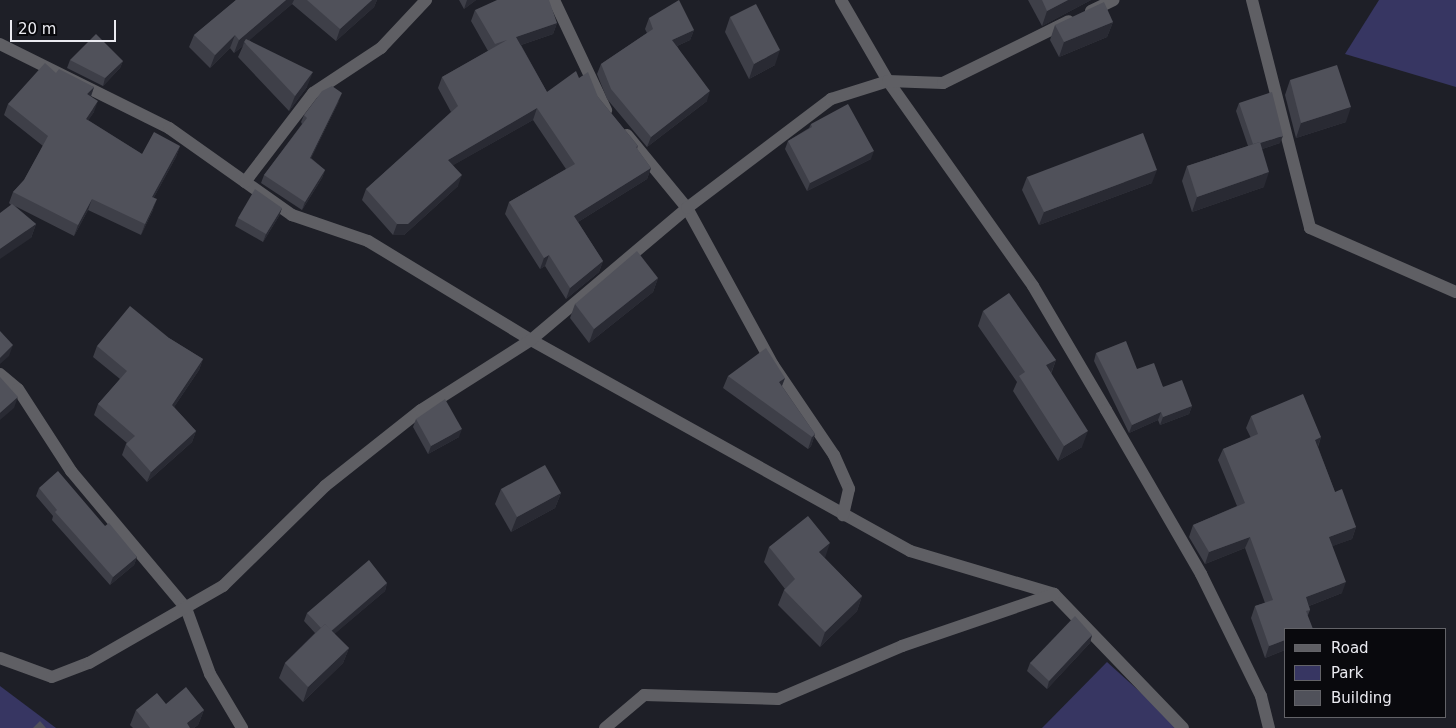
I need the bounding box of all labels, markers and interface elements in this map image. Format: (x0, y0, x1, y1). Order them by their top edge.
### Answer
scale bar (12, 10, 119, 42)
text: 20 m (18, 20, 56, 38)
legend (1284, 628, 1446, 718)
text: Road (1331, 639, 1369, 657)
text: Park (1331, 664, 1363, 682)
text: Building (1331, 689, 1392, 707)

